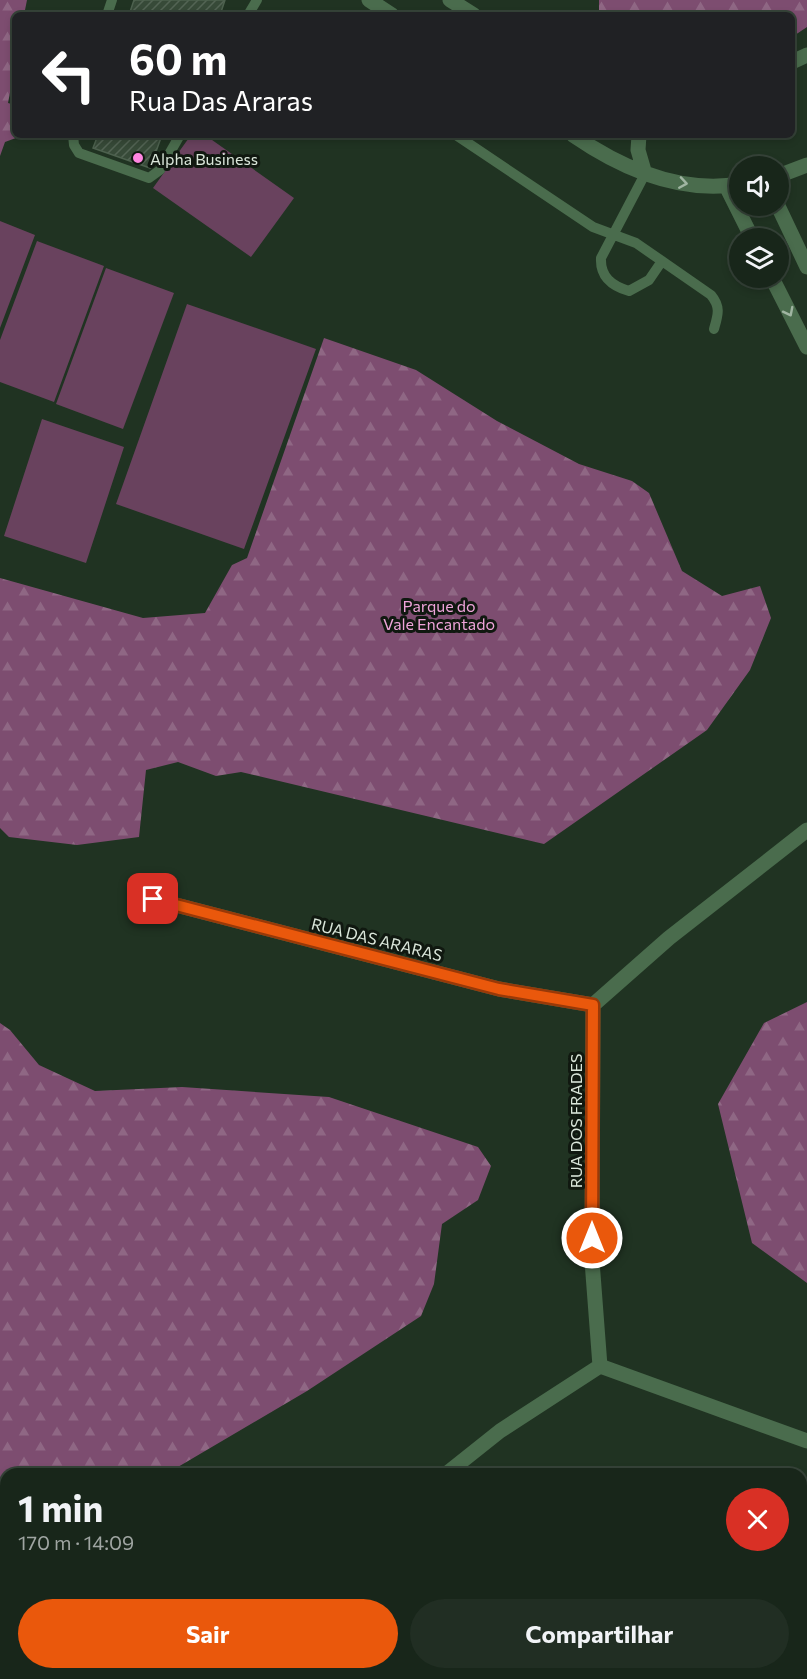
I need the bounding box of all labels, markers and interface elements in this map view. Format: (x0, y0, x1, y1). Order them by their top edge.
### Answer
text: 60 m (129, 32, 228, 84)
icon: left (30, 36, 108, 114)
text: Rua Das Araras (129, 84, 313, 117)
place label: Alpha Business (150, 149, 258, 168)
marker: Alpha Business (131, 151, 145, 165)
map controls (729, 156, 789, 288)
button: sound (729, 156, 789, 216)
one-way arrow (678, 176, 688, 189)
button: layers (729, 228, 789, 288)
one-way arrow (782, 306, 794, 317)
park label: Parque do Vale Encantado (383, 596, 495, 633)
pin (127, 873, 178, 924)
icon: arrive (136, 882, 169, 915)
street label: RUA DAS ARARAS (309, 914, 445, 964)
street label: RUA DOS FRADES (566, 1054, 585, 1188)
position arrow (560, 1206, 624, 1270)
text: 1 min (18, 1485, 103, 1529)
button: close (726, 1488, 789, 1551)
text: 170 m · 14:09 (18, 1530, 134, 1554)
button: Sair (18, 1599, 398, 1668)
button: Compartilhar (410, 1599, 789, 1668)

